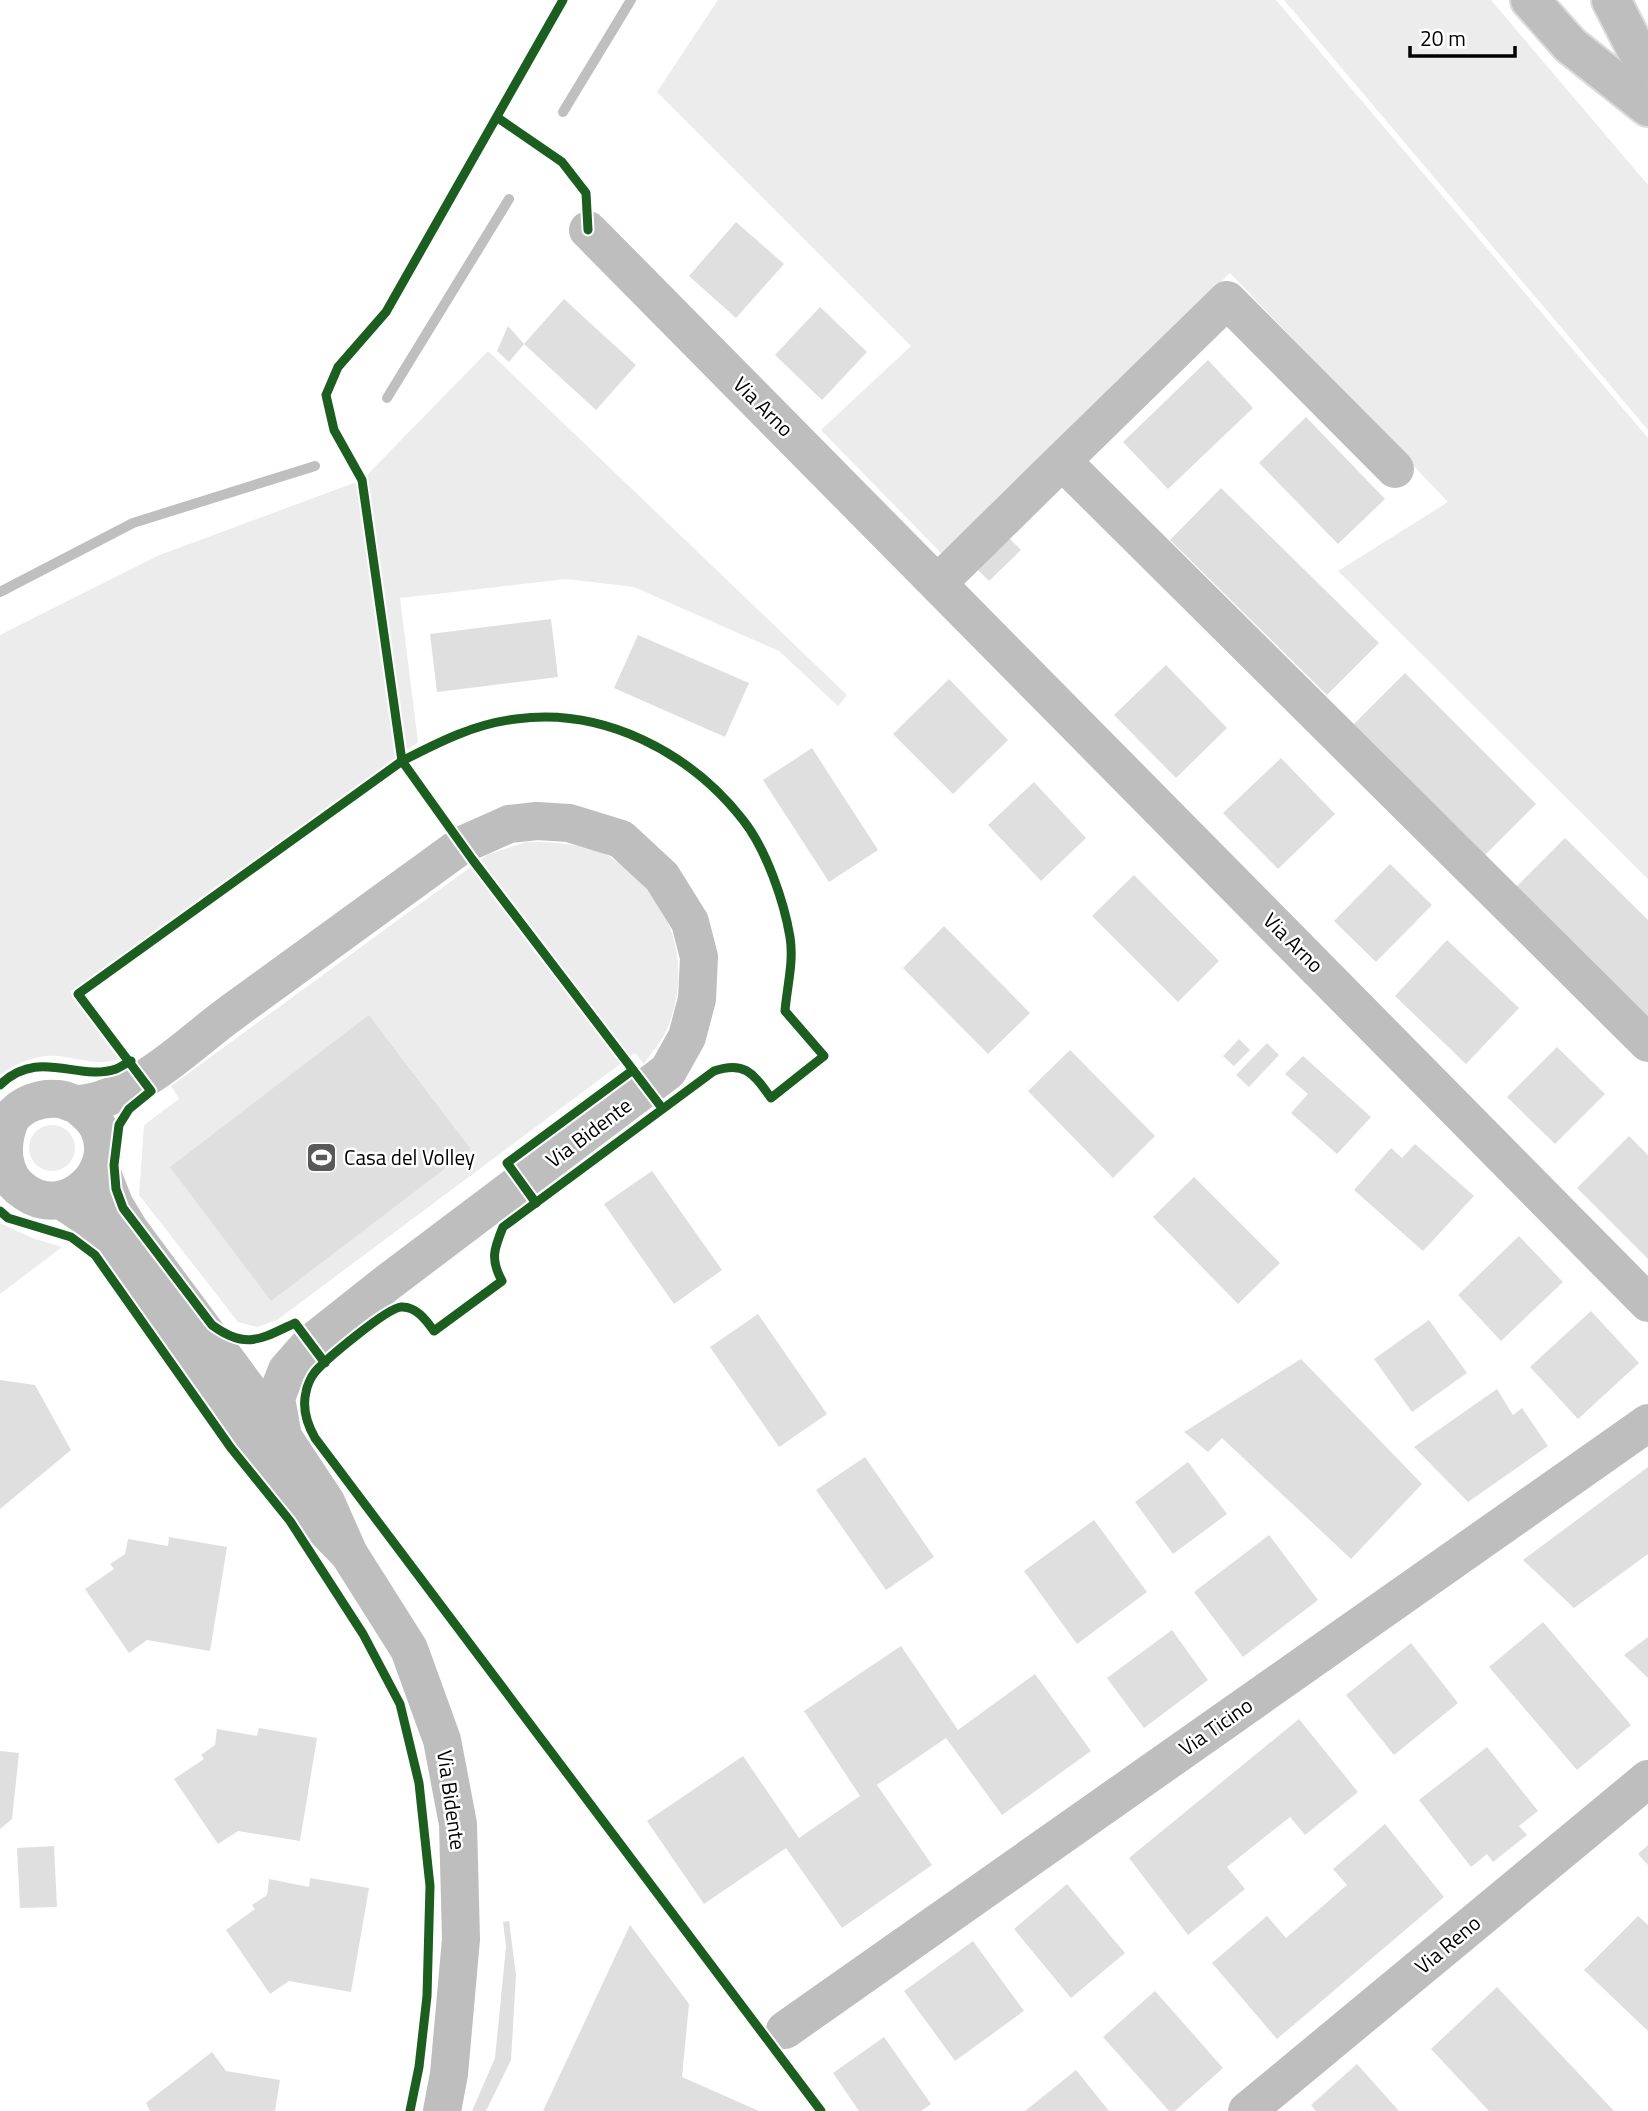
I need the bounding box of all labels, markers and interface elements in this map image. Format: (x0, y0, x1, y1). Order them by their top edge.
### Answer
scale bar (1410, 14, 1515, 58)
text: 20 m (1420, 22, 1466, 54)
street label: Via Arno (726, 369, 801, 444)
street label: Via Arno (1256, 905, 1331, 980)
street label: Via Bidente (539, 1089, 638, 1175)
sports icon: Casa del Volley (304, 1141, 338, 1175)
place label: Casa del Volley (344, 1141, 475, 1173)
street label: Via Ticino (1172, 1689, 1259, 1763)
street label: Via Bidente (429, 1748, 475, 1852)
street label: Via Reno (1407, 1907, 1487, 1981)

